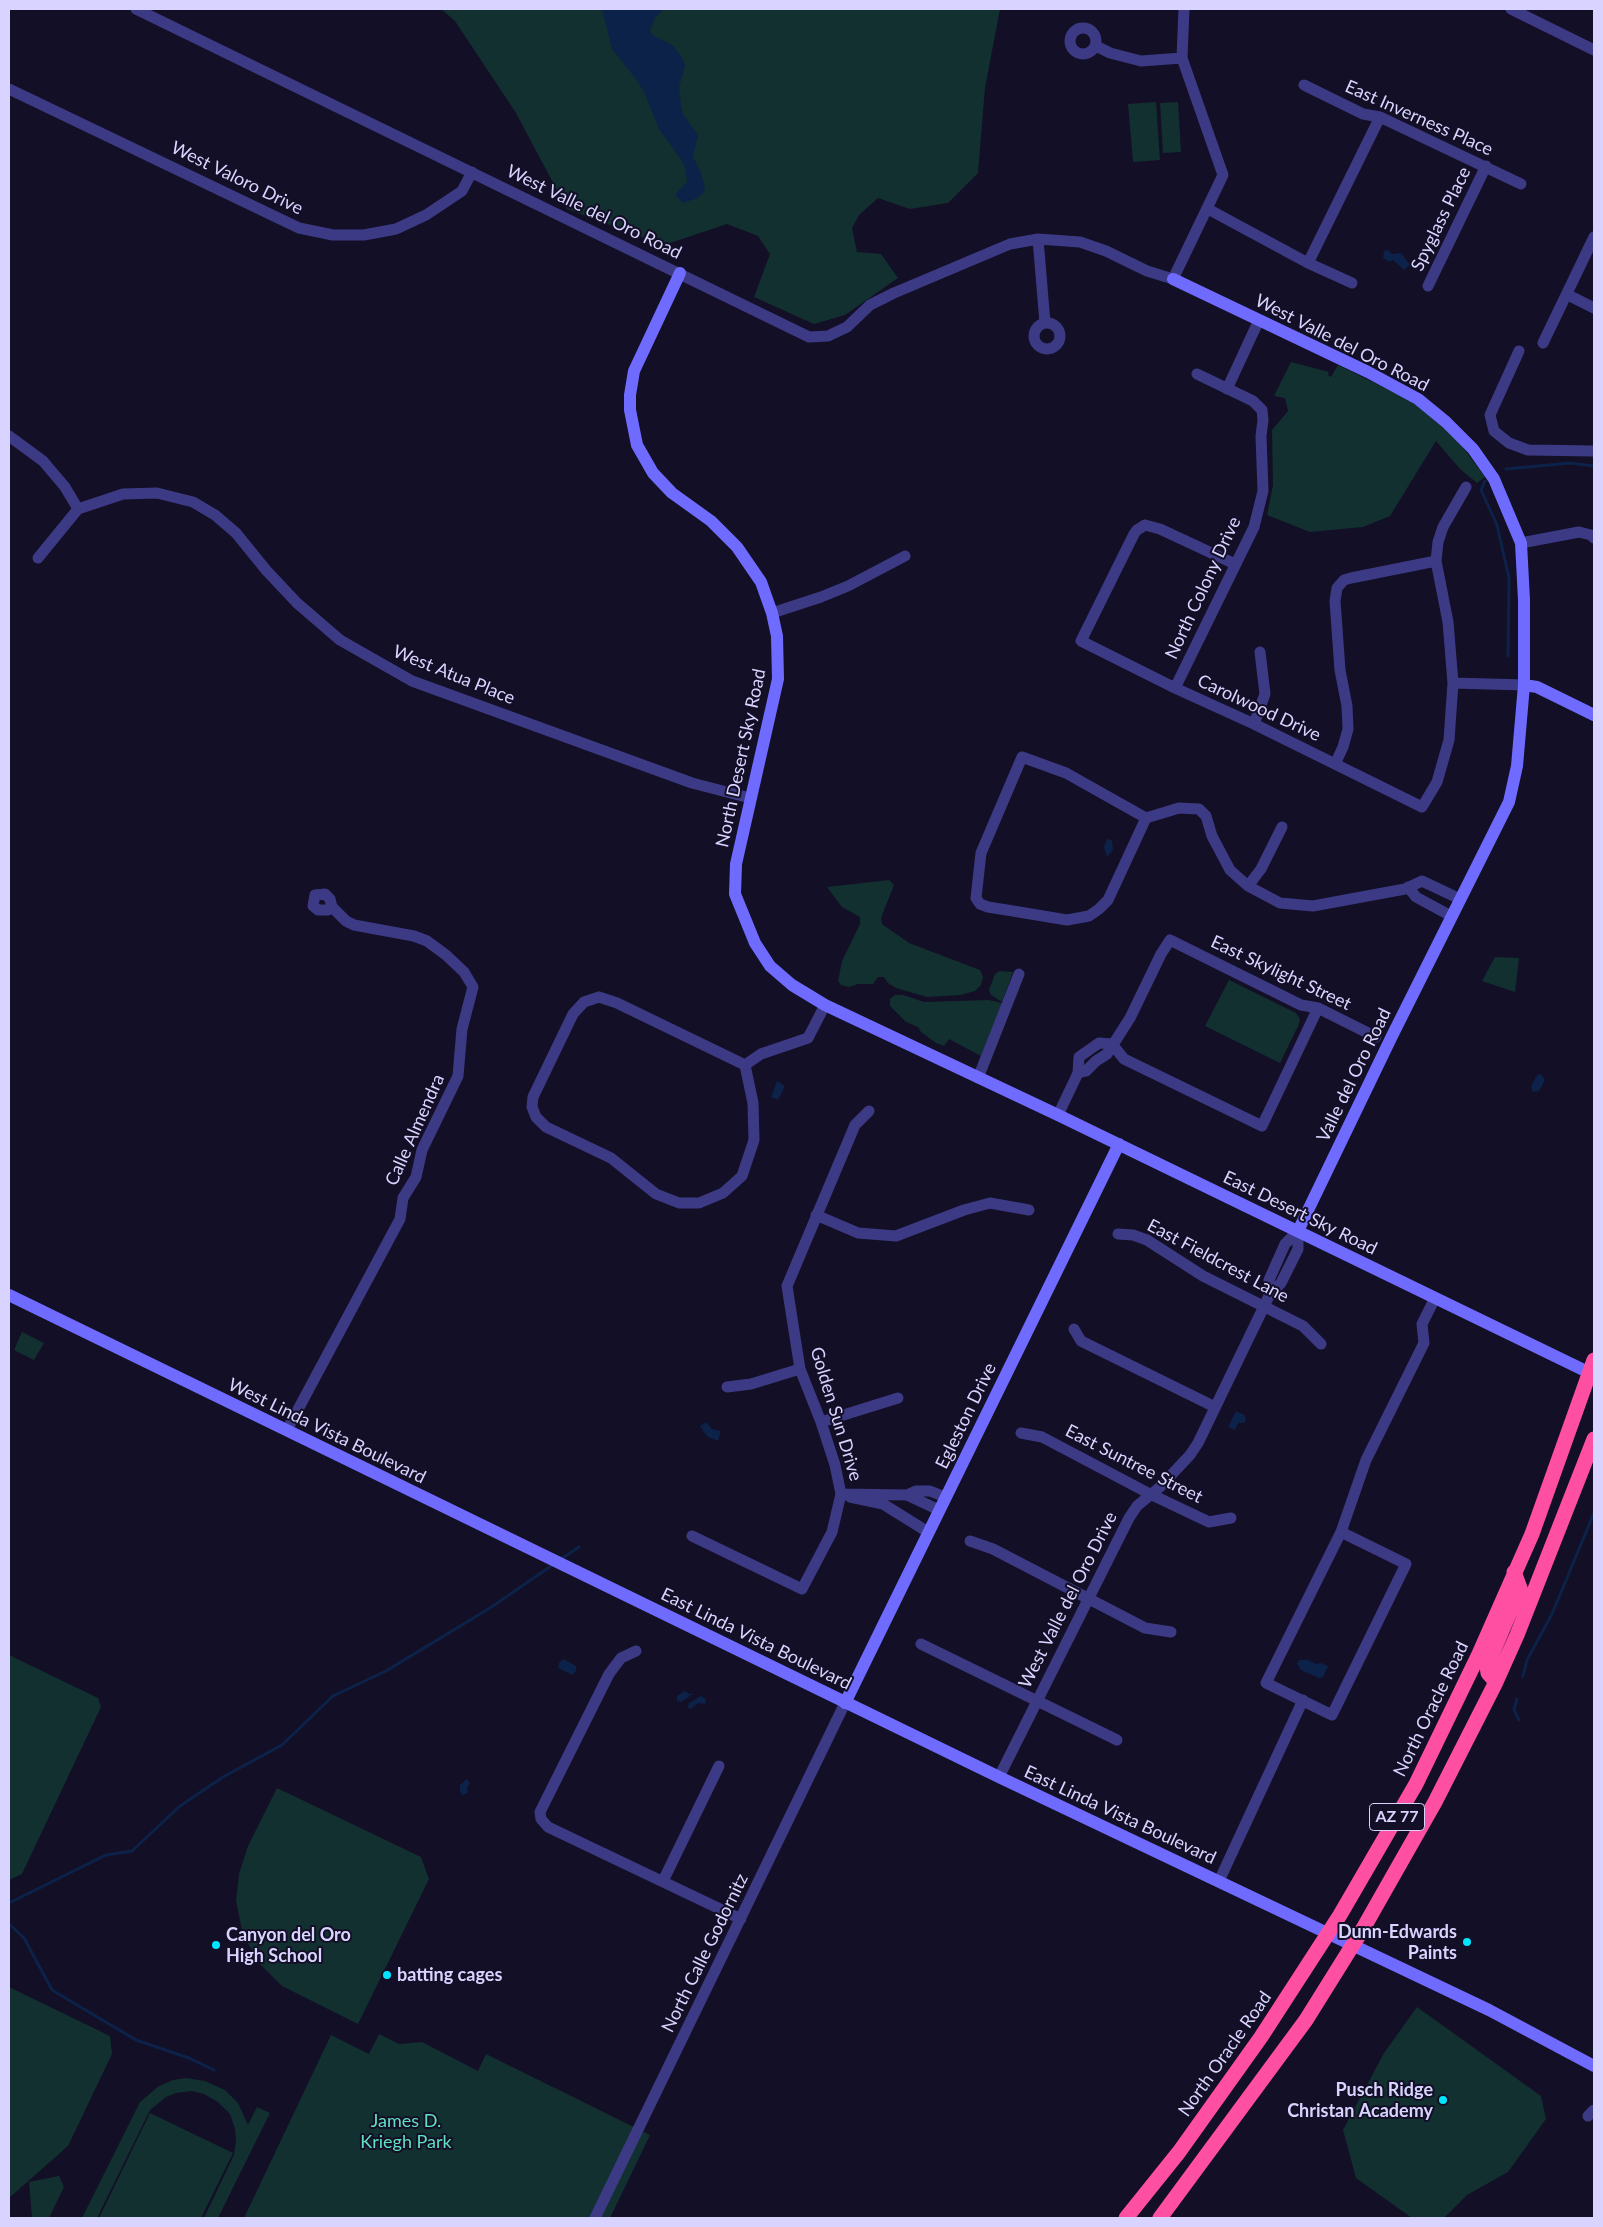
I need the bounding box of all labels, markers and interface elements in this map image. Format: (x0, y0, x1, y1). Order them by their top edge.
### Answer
street label: East Inverness Place (1342, 76, 1496, 160)
street label: West Valoro Drive (167, 137, 307, 219)
street label: West Valle del Oro Road (503, 160, 685, 264)
street label: Spyglass Place (1406, 163, 1476, 275)
street label: West Valle del Oro Road (1252, 290, 1432, 396)
street label: North Colony Drive (1161, 513, 1245, 663)
street label: West Atua Place (390, 641, 518, 709)
street label: North Desert Sky Road (712, 667, 770, 849)
street label: Carolwood Drive (1194, 670, 1324, 746)
street label: East Skylight Street (1207, 931, 1355, 1015)
street label: Valle del Oro Road (1312, 1005, 1396, 1145)
street label: Calle Almendra (381, 1071, 449, 1189)
street label: East Desert Sky Road (1219, 1166, 1381, 1260)
street label: East Fieldcrest Lane (1144, 1215, 1292, 1307)
street label: Golden Sun Drive (805, 1344, 867, 1484)
street label: Egleston Drive (931, 1359, 1001, 1473)
street label: West Linda Vista Boulevard (225, 1374, 429, 1488)
street label: East Suntree Street (1062, 1420, 1206, 1508)
street label: West Valle del Oro Drive (1014, 1508, 1122, 1692)
street label: East Linda Vista Boulevard (657, 1583, 855, 1695)
street label: North Oracle Road (1389, 1638, 1473, 1780)
street label: East Linda Vista Boulevard (1021, 1761, 1219, 1869)
road number: AZ 77 (1370, 1804, 1424, 1830)
street label: North Calle Godornitz (657, 1870, 753, 2036)
place label: Dunn-Edwards Paints (1338, 1921, 1457, 1964)
place label: Canyon del Oro High School (226, 1924, 351, 1966)
marker: Dunn-Edwards Paints (1461, 1936, 1473, 1948)
marker: Canyon del Oro High School (210, 1939, 222, 1951)
place label: batting cages (397, 1964, 502, 1986)
marker: batting cages (381, 1969, 393, 1981)
street label: North Oracle Road (1174, 1987, 1276, 2121)
place label: Pusch Ridge Christan Academy (1287, 2079, 1433, 2122)
marker: Pusch Ridge Christan Academy (1437, 2094, 1449, 2106)
park label: James D. Kriegh Park (360, 2110, 452, 2152)

